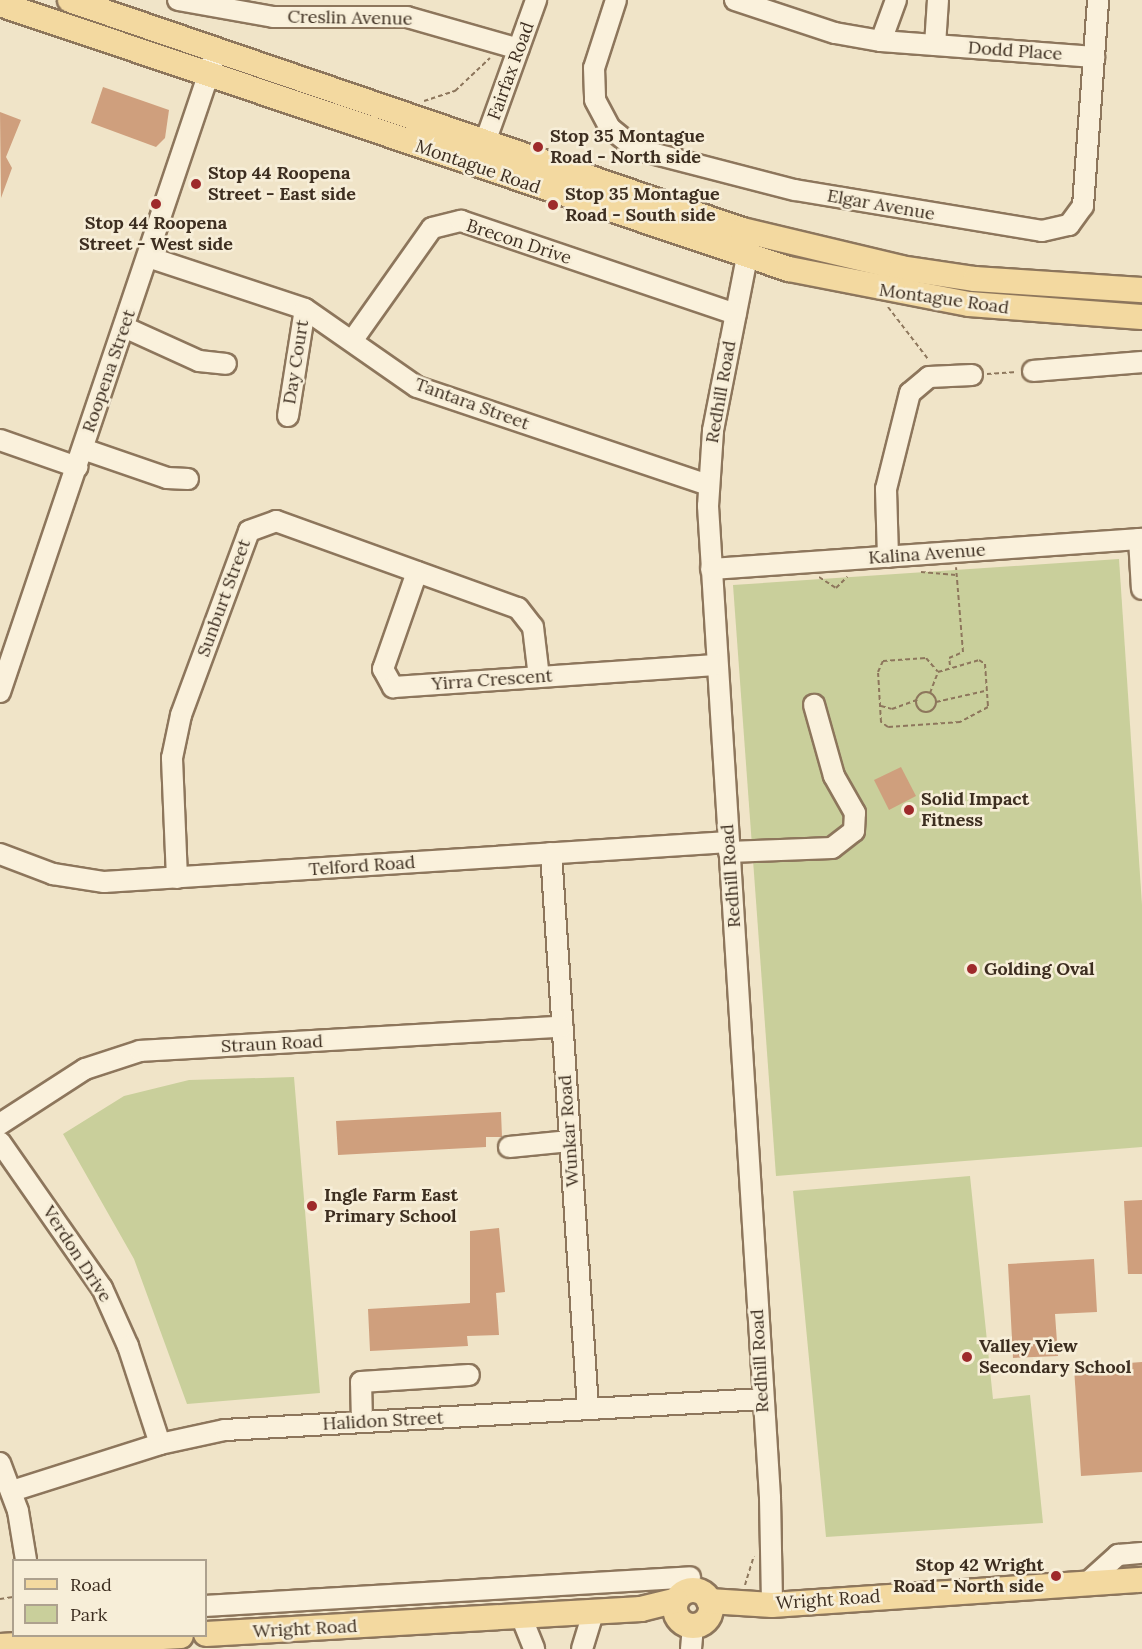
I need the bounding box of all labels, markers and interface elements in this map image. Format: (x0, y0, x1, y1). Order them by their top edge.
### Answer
street label: Creslin Avenue (287, 6, 413, 30)
street label: Fairfax Road (483, 19, 539, 123)
street label: Dodd Place (967, 37, 1063, 65)
place label: Stop 35 Montague Road - North side (550, 126, 705, 168)
street label: Montague Road (413, 135, 543, 199)
marker: Stop 35 Montague Road - North side (531, 140, 545, 154)
place label: Stop 44 Roopena Street - East side (208, 163, 356, 206)
marker: Stop 44 Roopena Street - East side (189, 177, 203, 191)
place label: Stop 35 Montague Road - South side (565, 184, 720, 226)
street label: Elgar Avenue (825, 185, 937, 225)
marker: Stop 44 Roopena Street - West side (149, 197, 163, 211)
marker: Stop 35 Montague Road - South side (546, 198, 560, 212)
place label: Stop 44 Roopena Street - West side (79, 213, 233, 256)
street label: Brecon Drive (464, 215, 574, 269)
street label: Montague Road (878, 279, 1010, 319)
street label: Roopena Street (78, 307, 140, 435)
street label: Day Court (279, 318, 313, 406)
street label: Redhill Road (701, 339, 741, 445)
street label: Tantara Street (412, 373, 532, 435)
street label: Sunburt Street (193, 536, 255, 660)
street label: Kalina Avenue (868, 539, 986, 569)
street label: Yirra Crescent (431, 665, 553, 695)
place label: Solid Impact Fitness (921, 789, 1029, 832)
marker: Solid Impact Fitness (902, 803, 916, 817)
street label: Redhill Road (717, 824, 745, 928)
street label: Telford Road (308, 852, 416, 880)
place label: Golding Oval (984, 958, 1095, 980)
marker: Golding Oval (965, 962, 979, 976)
street label: Straun Road (220, 1031, 324, 1057)
street label: Wunkar Road (554, 1074, 584, 1188)
place label: Ingle Farm East Primary School (324, 1185, 458, 1228)
marker: Ingle Farm East Primary School (305, 1199, 319, 1213)
street label: Verdon Drive (38, 1202, 116, 1306)
street label: Redhill Road (747, 1309, 773, 1413)
place label: Valley View Secondary School (979, 1336, 1131, 1378)
marker: Valley View Secondary School (960, 1350, 974, 1364)
street label: Halidon Street (322, 1407, 444, 1435)
place label: Stop 42 Wright Road - North side (893, 1555, 1044, 1598)
legend (12, 1559, 207, 1637)
marker: Stop 42 Wright Road - North side (1049, 1569, 1063, 1583)
text: Road (70, 1573, 112, 1596)
street label: Wright Road (775, 1586, 881, 1614)
text: Park (70, 1603, 107, 1626)
street label: Wright Road (252, 1615, 358, 1643)

